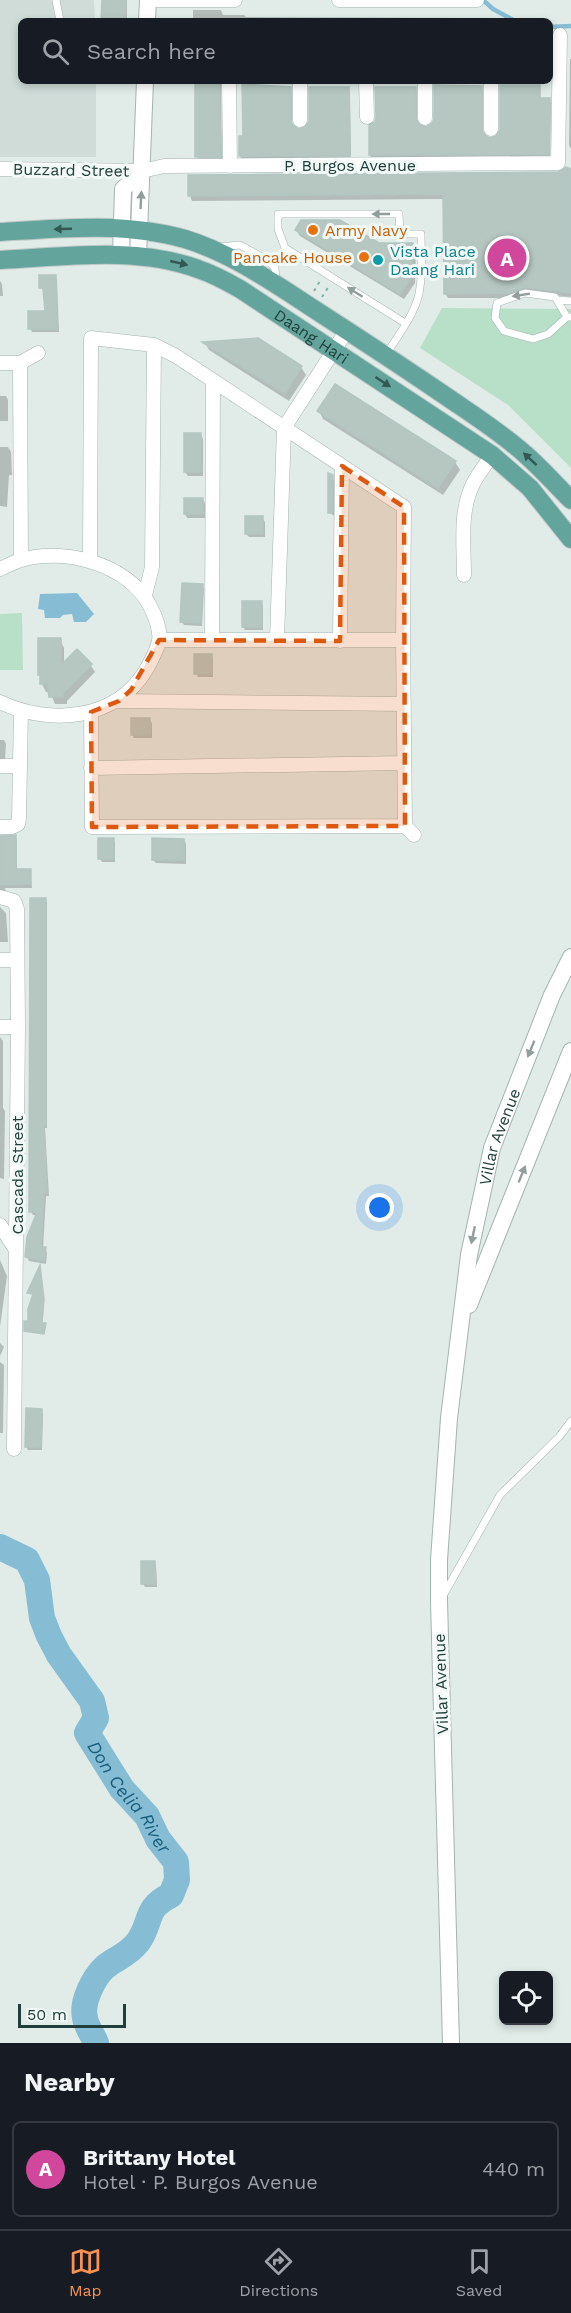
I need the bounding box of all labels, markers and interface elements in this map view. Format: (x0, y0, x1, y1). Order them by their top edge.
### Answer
search box (18, 18, 553, 84)
icon: search (39, 35, 72, 68)
text: Search here (87, 39, 216, 64)
street label: P. Burgos Avenue (284, 156, 416, 175)
street label: Buzzard Street (13, 159, 130, 181)
one-way arrow (137, 191, 146, 210)
one-way arrow (371, 209, 390, 219)
place label: Army Navy (325, 221, 408, 240)
marker: Army Navy (306, 223, 320, 237)
one-way arrow (54, 224, 73, 233)
pin: A (488, 236, 526, 280)
place label: Vista Place Daang Hari (390, 242, 476, 279)
place label: Pancake House (233, 248, 352, 267)
marker: Pancake House (357, 250, 371, 264)
marker: Vista Place Daang Hari (371, 253, 385, 267)
one-way arrow (170, 259, 188, 269)
one-way arrow (347, 286, 363, 297)
one-way arrow (511, 291, 530, 300)
street label: Daang Hari (271, 305, 352, 367)
one-way arrow (375, 377, 391, 388)
one-way arrow (523, 452, 538, 466)
one-way arrow (526, 1041, 536, 1059)
street label: Villar Avenue (475, 1086, 524, 1187)
street label: Cascada Street (8, 1115, 27, 1234)
one-way arrow (518, 1165, 527, 1183)
your location (365, 1193, 394, 1222)
one-way arrow (468, 1226, 477, 1245)
street label: Villar Avenue (430, 1633, 452, 1735)
water label: Don Celia River (84, 1737, 176, 1858)
map controls (499, 1971, 553, 2025)
button: locate (499, 1971, 553, 2025)
scale bar (18, 2001, 126, 2028)
text: 50 m (27, 2005, 67, 2024)
text: Nearby (24, 2067, 115, 2097)
text: Brittany Hotel (83, 2145, 236, 2170)
text: A (39, 2157, 52, 2181)
text: 440 m (482, 2157, 545, 2181)
text: Hotel · P. Burgos Avenue (83, 2170, 318, 2194)
tab: Map (69, 2245, 102, 2300)
tab: Directions (239, 2245, 318, 2300)
tab: Saved (456, 2245, 502, 2300)

